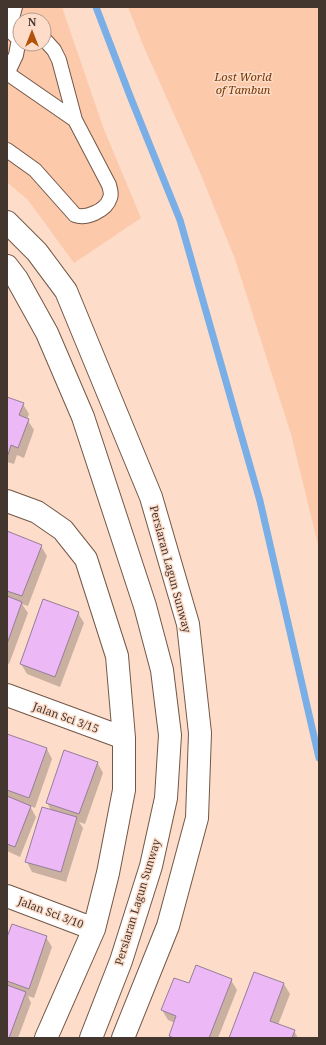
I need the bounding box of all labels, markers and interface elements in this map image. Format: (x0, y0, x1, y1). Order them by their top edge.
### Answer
north arrow (12, 12, 52, 52)
text: N (28, 14, 37, 29)
park label: Lost World of Tambun (213, 69, 272, 97)
street label: Persiaran Lagun Sunway (147, 504, 195, 635)
street label: Jalan Sci 3/15 (30, 698, 101, 736)
street label: Persiaran Lagun Sunway (111, 836, 164, 967)
street label: Jalan Sci 3/10 (15, 892, 86, 931)

